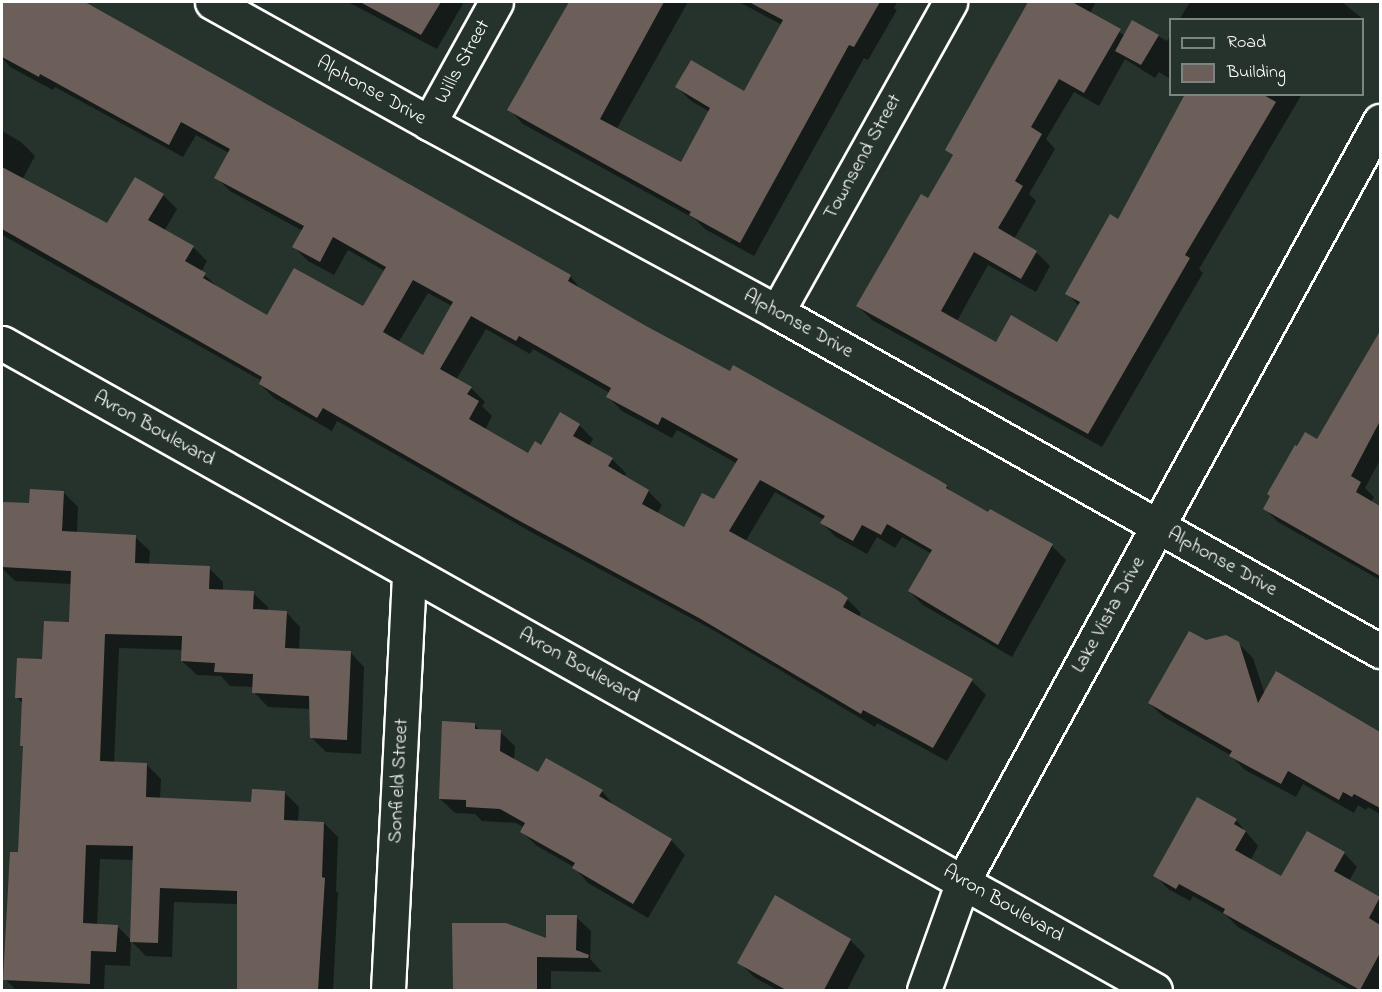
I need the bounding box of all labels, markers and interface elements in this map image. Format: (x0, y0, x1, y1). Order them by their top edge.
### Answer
street label: Wills Street (430, 16, 496, 108)
legend (1169, 18, 1364, 96)
text: Road (1227, 30, 1266, 56)
street label: Alphonse Drive (312, 51, 430, 131)
text: Building (1227, 60, 1286, 86)
street label: Townsend Street (819, 90, 907, 224)
street label: Alphonse Drive (739, 284, 857, 364)
street label: Avron Boulevard (89, 386, 219, 472)
street label: Alphonse Drive (1163, 522, 1281, 602)
street label: Lake Vista Drive (1067, 553, 1151, 677)
street label: Avron Boulevard (514, 623, 644, 709)
street label: Sonfield Street (384, 718, 414, 844)
street label: Avron Boulevard (939, 860, 1067, 948)

